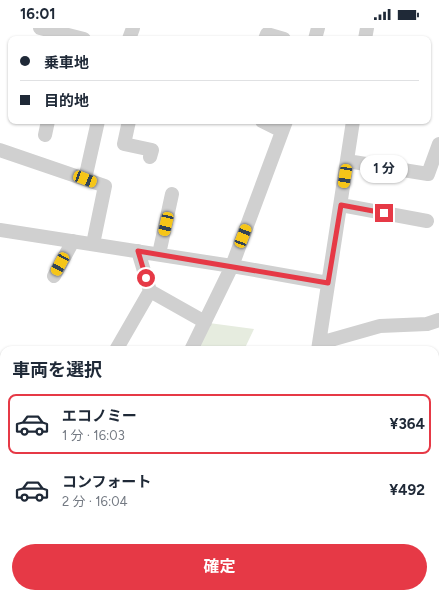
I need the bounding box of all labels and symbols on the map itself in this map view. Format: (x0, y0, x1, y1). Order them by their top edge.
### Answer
callout: 1 分 (360, 155, 408, 183)
car (337, 163, 353, 189)
car (72, 169, 98, 189)
route end (375, 204, 393, 222)
car (157, 211, 175, 237)
car (233, 223, 253, 249)
car (49, 251, 71, 277)
route start (137, 269, 155, 287)

